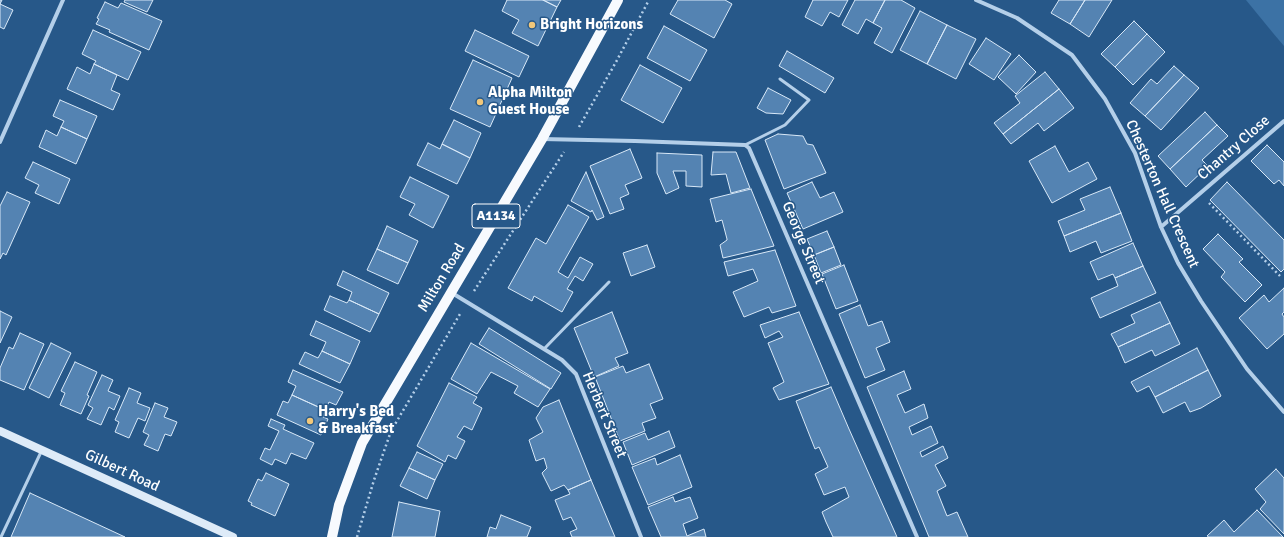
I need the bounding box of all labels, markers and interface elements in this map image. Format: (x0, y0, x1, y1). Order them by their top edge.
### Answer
place label: Bright Horizons (540, 16, 643, 34)
marker: Bright Horizons (527, 20, 537, 30)
place label: Alpha Milton Guest House (488, 84, 572, 119)
marker: Alpha Milton Guest House (475, 97, 485, 107)
street label: Chantry Close (1194, 112, 1274, 184)
street label: Chesterton Hall Crescent (1121, 117, 1203, 271)
street label: George Street (777, 199, 829, 287)
road number: A1134 (472, 204, 520, 228)
street label: Milton Road (414, 240, 470, 316)
street label: Herbert Street (578, 369, 630, 461)
place label: Harry's Bed & Breakfast (318, 403, 394, 438)
marker: Harry's Bed & Breakfast (305, 416, 315, 426)
street label: Gilbert Road (82, 446, 162, 496)

